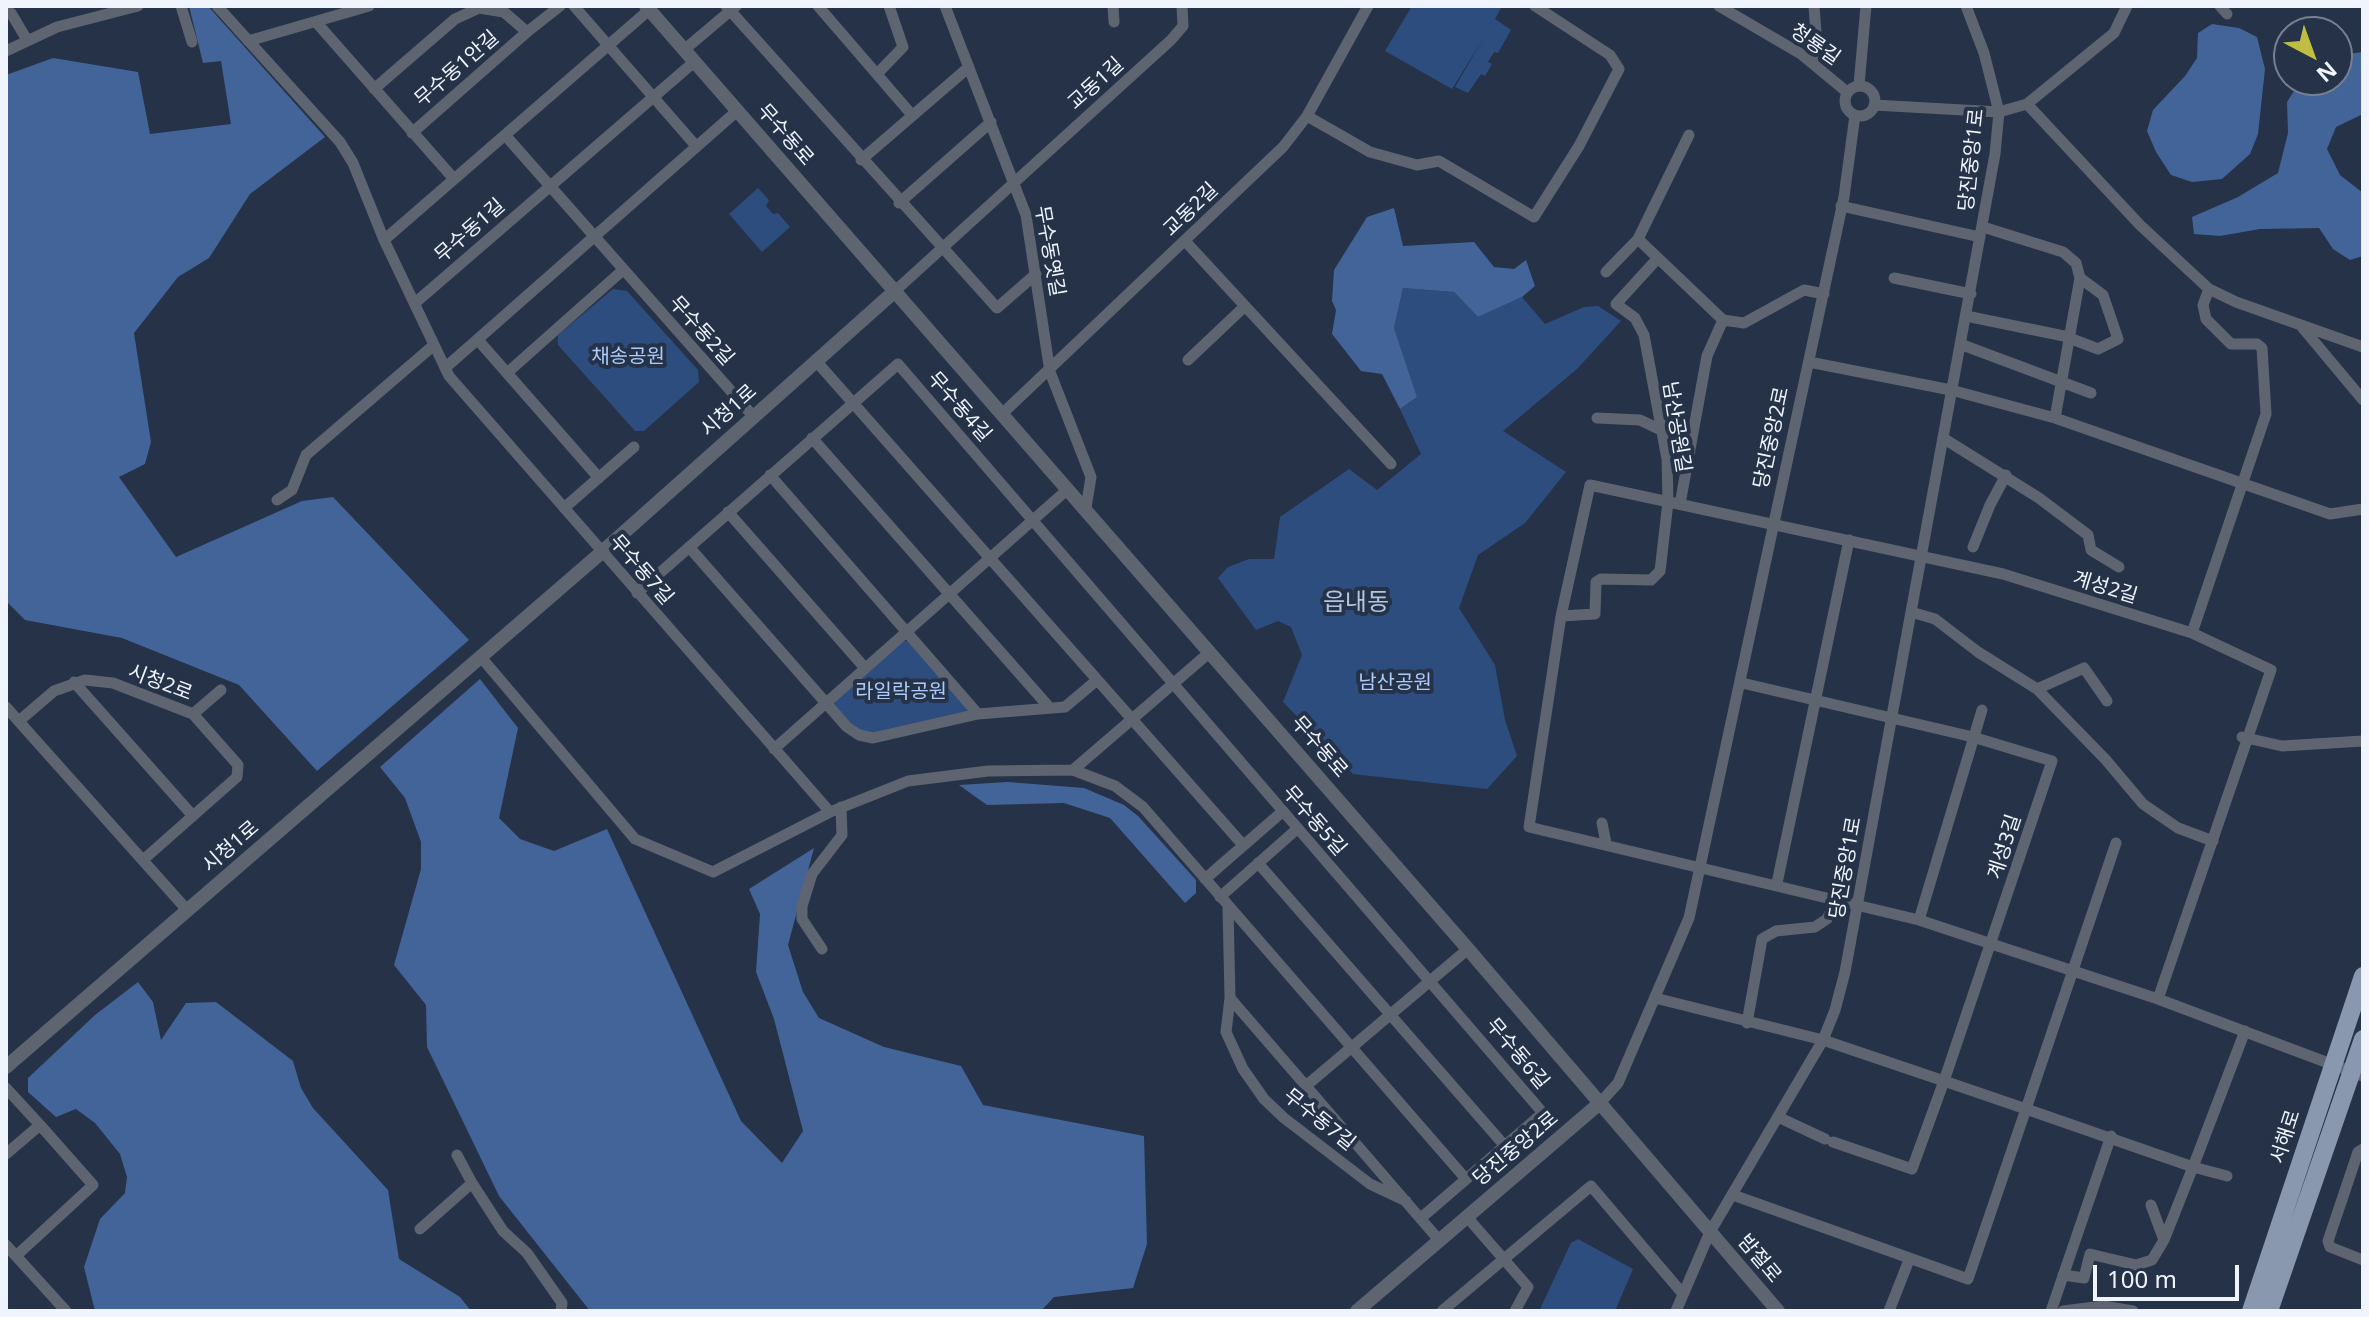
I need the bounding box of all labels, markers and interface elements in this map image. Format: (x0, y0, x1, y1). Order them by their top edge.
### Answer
north arrow (2273, 16, 2353, 96)
street label: 청룡길 (1786, 19, 1844, 71)
street label: 무수동1안길 (410, 26, 504, 112)
street label: 교동1길 (1063, 53, 1129, 115)
text: N (2311, 55, 2344, 90)
street label: 무수동로 (752, 99, 818, 171)
street label: 당진중앙1로 (1955, 107, 1989, 213)
street label: 교동2길 (1159, 178, 1223, 242)
street label: 무수동1길 (430, 194, 510, 268)
street label: 무수동옛길 (1029, 204, 1069, 298)
street label: 무수동2길 (664, 291, 738, 371)
park label: 채송공원 (591, 345, 665, 369)
street label: 무수동4길 (922, 367, 996, 447)
street label: 시청1로 (696, 380, 762, 442)
street label: 남산공원길 (1657, 380, 1695, 474)
street label: 당진중앙2로 (1750, 385, 1794, 491)
street label: 무수동7길 (604, 530, 678, 610)
street label: 계성2길 (2070, 567, 2140, 609)
district label: 읍내동 (1323, 589, 1389, 617)
street label: 시청2로 (125, 660, 195, 706)
park label: 남산공원 (1358, 671, 1432, 695)
park label: 라일락공원 (855, 680, 947, 704)
street label: 무수동로 (1286, 711, 1352, 783)
street label: 무수동5길 (1277, 781, 1351, 861)
street label: 계성3길 (1983, 812, 2027, 882)
street label: 당진중앙1로 (1825, 815, 1867, 921)
street label: 시청1로 (198, 816, 264, 878)
street label: 무수동6길 (1480, 1014, 1554, 1094)
street label: 무수동7길 (1278, 1084, 1360, 1156)
street label: 당진중앙2로 (1469, 1107, 1563, 1191)
street label: 서해로 (2266, 1107, 2306, 1167)
street label: 밤절로 (1732, 1230, 1786, 1288)
scale bar (2097, 1249, 2243, 1299)
text: 100 m (2107, 1262, 2177, 1295)

